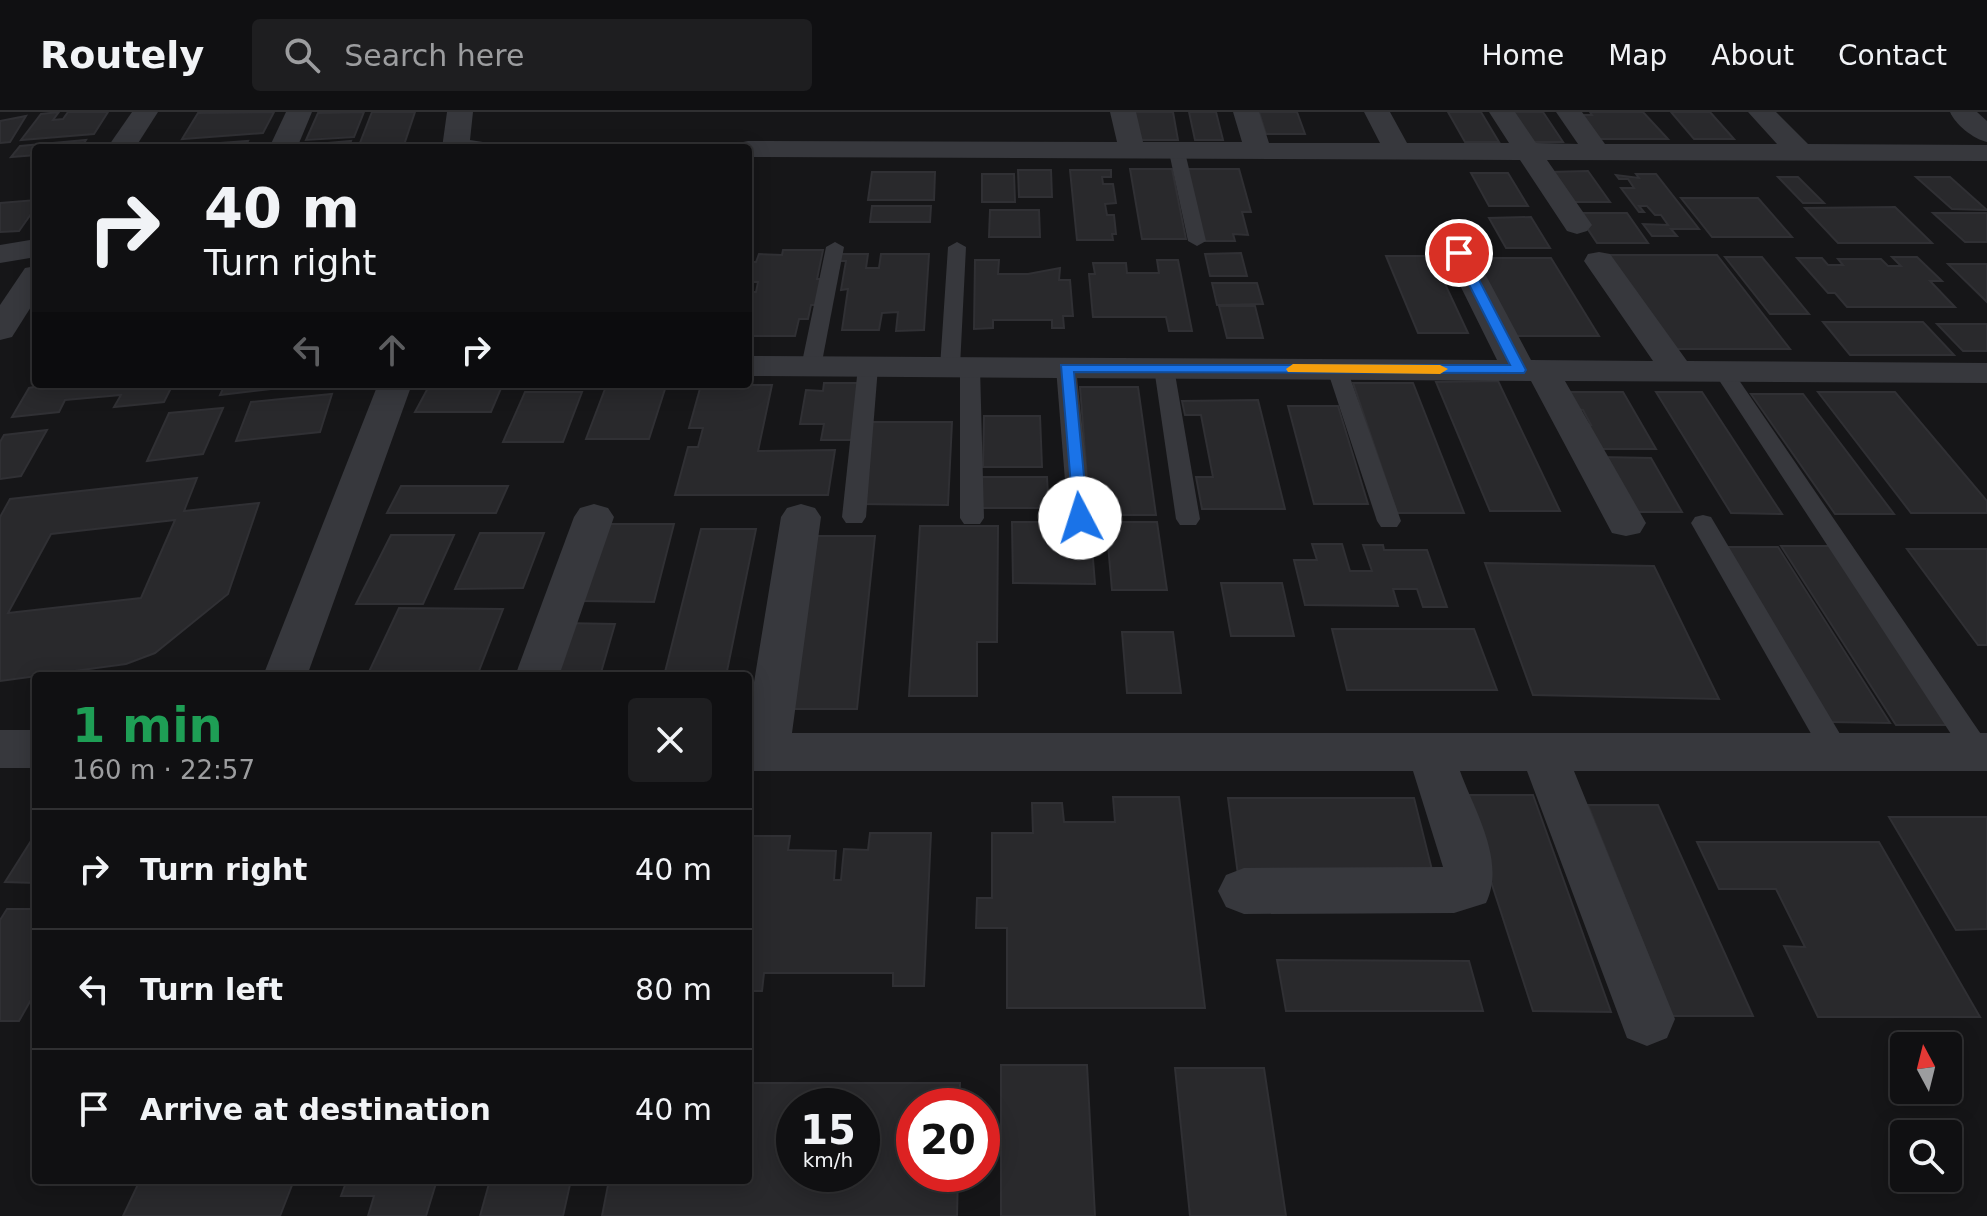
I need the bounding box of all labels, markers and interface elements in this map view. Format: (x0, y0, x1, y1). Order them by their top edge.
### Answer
search box (252, 19, 812, 91)
text: Routely (40, 33, 204, 77)
icon: search (280, 33, 324, 77)
text: Search here (344, 38, 524, 73)
text: Home (1481, 39, 1564, 72)
text: Map (1608, 39, 1667, 72)
text: About (1711, 39, 1794, 72)
text: Contact (1838, 39, 1947, 72)
text: 40 m (204, 175, 360, 240)
icon: right (72, 176, 176, 280)
pin (1425, 219, 1493, 287)
icon: arrive (1437, 231, 1481, 275)
text: Turn right (204, 242, 376, 283)
icon: left (286, 328, 330, 372)
icon: ahead (370, 328, 414, 372)
icon: right (454, 328, 498, 372)
position arrow (1038, 476, 1122, 560)
text: 1 min (72, 697, 223, 753)
button: close (628, 698, 712, 782)
text: 160 m · 22:57 (72, 755, 255, 785)
icon: right (72, 847, 116, 891)
text: Turn right (140, 852, 307, 887)
text: 40 m (635, 852, 712, 887)
icon: left (72, 967, 116, 1011)
text: Turn left (140, 972, 283, 1007)
text: 80 m (635, 972, 712, 1007)
north arrow (1890, 1032, 1962, 1104)
map controls (1890, 1032, 1962, 1192)
icon: arrive (72, 1087, 116, 1131)
speed limit sign: 20 (896, 1088, 1000, 1192)
text: Arrive at destination (140, 1092, 491, 1127)
text: 40 m (635, 1092, 712, 1127)
text: 15 (800, 1107, 856, 1153)
button: search (1890, 1120, 1962, 1192)
text: km/h (803, 1148, 853, 1172)

